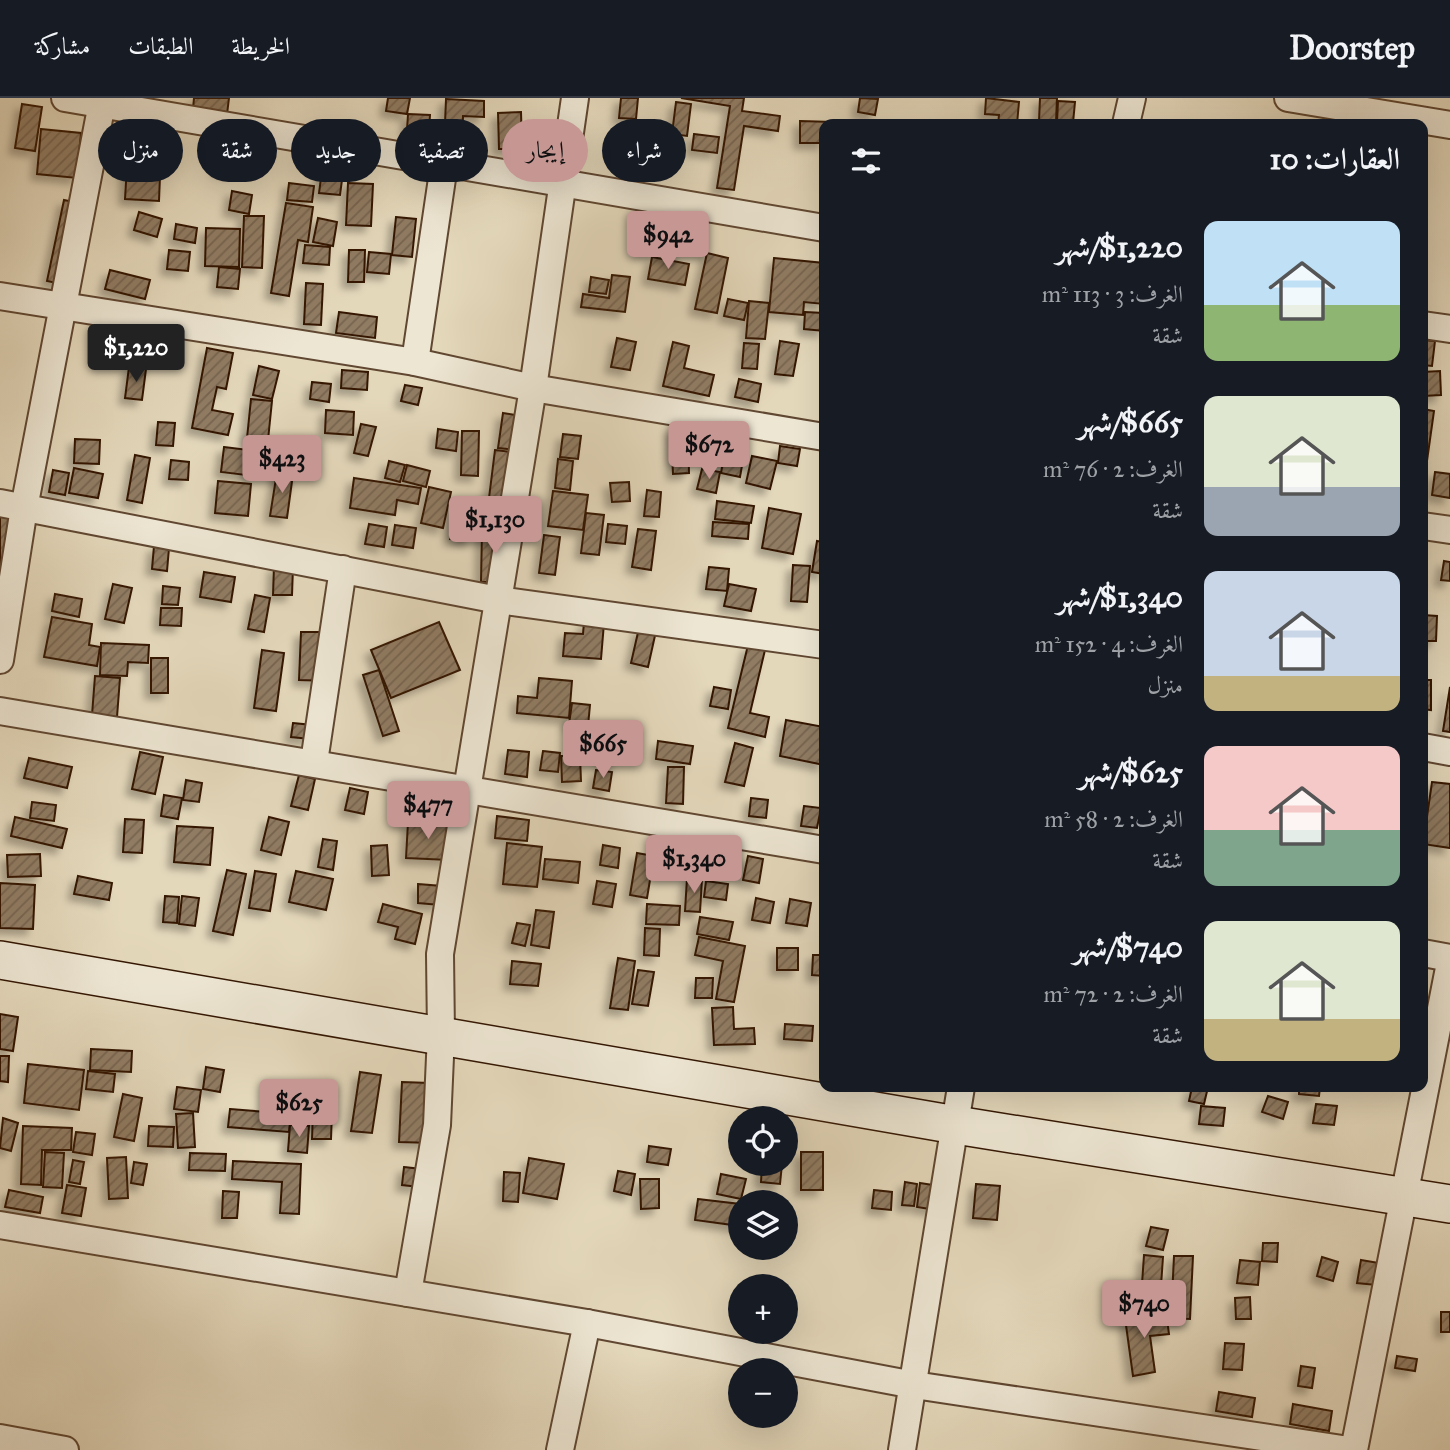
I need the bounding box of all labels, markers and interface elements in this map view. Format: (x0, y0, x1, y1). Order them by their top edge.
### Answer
text: Doorstep (1289, 28, 1415, 68)
text: مشاركة (35, 31, 90, 61)
text: الطبقات (128, 31, 194, 61)
text: الخريطة (232, 31, 290, 61)
chip: منزل (98, 119, 183, 182)
chip: شقة (197, 119, 277, 182)
chip: جديد (291, 119, 381, 182)
chip: تصفية (395, 119, 488, 182)
chip: إيجار (502, 119, 588, 182)
chip: شراء (602, 119, 686, 182)
text: العقارات: 10 (1270, 141, 1400, 177)
icon: filters (847, 142, 885, 180)
pin: $942 (627, 212, 709, 271)
text: $942 (643, 220, 693, 248)
text: $1,220/شهر (1056, 229, 1183, 265)
icon: home (1260, 249, 1344, 333)
text: الغرف: 3 · 113 m² (1042, 280, 1183, 308)
text: شقة (1153, 321, 1183, 349)
pin: $1,220 (79, 324, 193, 384)
text: $1,220 (104, 333, 168, 361)
text: $665/شهر (1078, 404, 1183, 440)
pin: $672 (668, 422, 750, 481)
icon: home (1260, 424, 1344, 508)
text: $672 (684, 430, 734, 458)
pin: $423 (241, 436, 323, 495)
text: $423 (258, 444, 306, 472)
text: الغرف: 2 · 76 m² (1043, 455, 1183, 483)
pin: $1,130 (438, 496, 552, 556)
text: شقة (1153, 496, 1183, 524)
text: $1,130 (465, 505, 525, 533)
text: $1,340/شهر (1057, 579, 1183, 615)
icon: home (1260, 599, 1344, 683)
text: الغرف: 4 · 152 m² (1035, 630, 1183, 658)
text: منزل (1148, 671, 1183, 699)
pin: $665 (562, 720, 644, 780)
text: $665 (579, 729, 627, 757)
text: $625/شهر (1079, 754, 1183, 790)
icon: home (1260, 774, 1344, 858)
pin: $477 (387, 782, 469, 841)
text: $477 (403, 790, 453, 818)
text: الغرف: 2 · 58 m² (1044, 805, 1183, 833)
pin: $1,340 (637, 836, 751, 895)
text: $1,340 (662, 844, 726, 872)
text: شقة (1153, 846, 1183, 874)
text: $740/شهر (1073, 929, 1183, 965)
icon: home (1260, 949, 1344, 1033)
text: الغرف: 2 · 72 m² (1043, 980, 1183, 1008)
text: شقة (1153, 1021, 1183, 1049)
pin: $625 (258, 1080, 340, 1139)
text: $625 (275, 1088, 323, 1116)
map controls (728, 1106, 798, 1428)
button: locate (728, 1106, 798, 1176)
button: layers (728, 1190, 798, 1260)
button: + (728, 1274, 798, 1344)
pin: $740 (1103, 1280, 1185, 1340)
text: $740 (1118, 1289, 1170, 1317)
button: − (728, 1358, 798, 1428)

